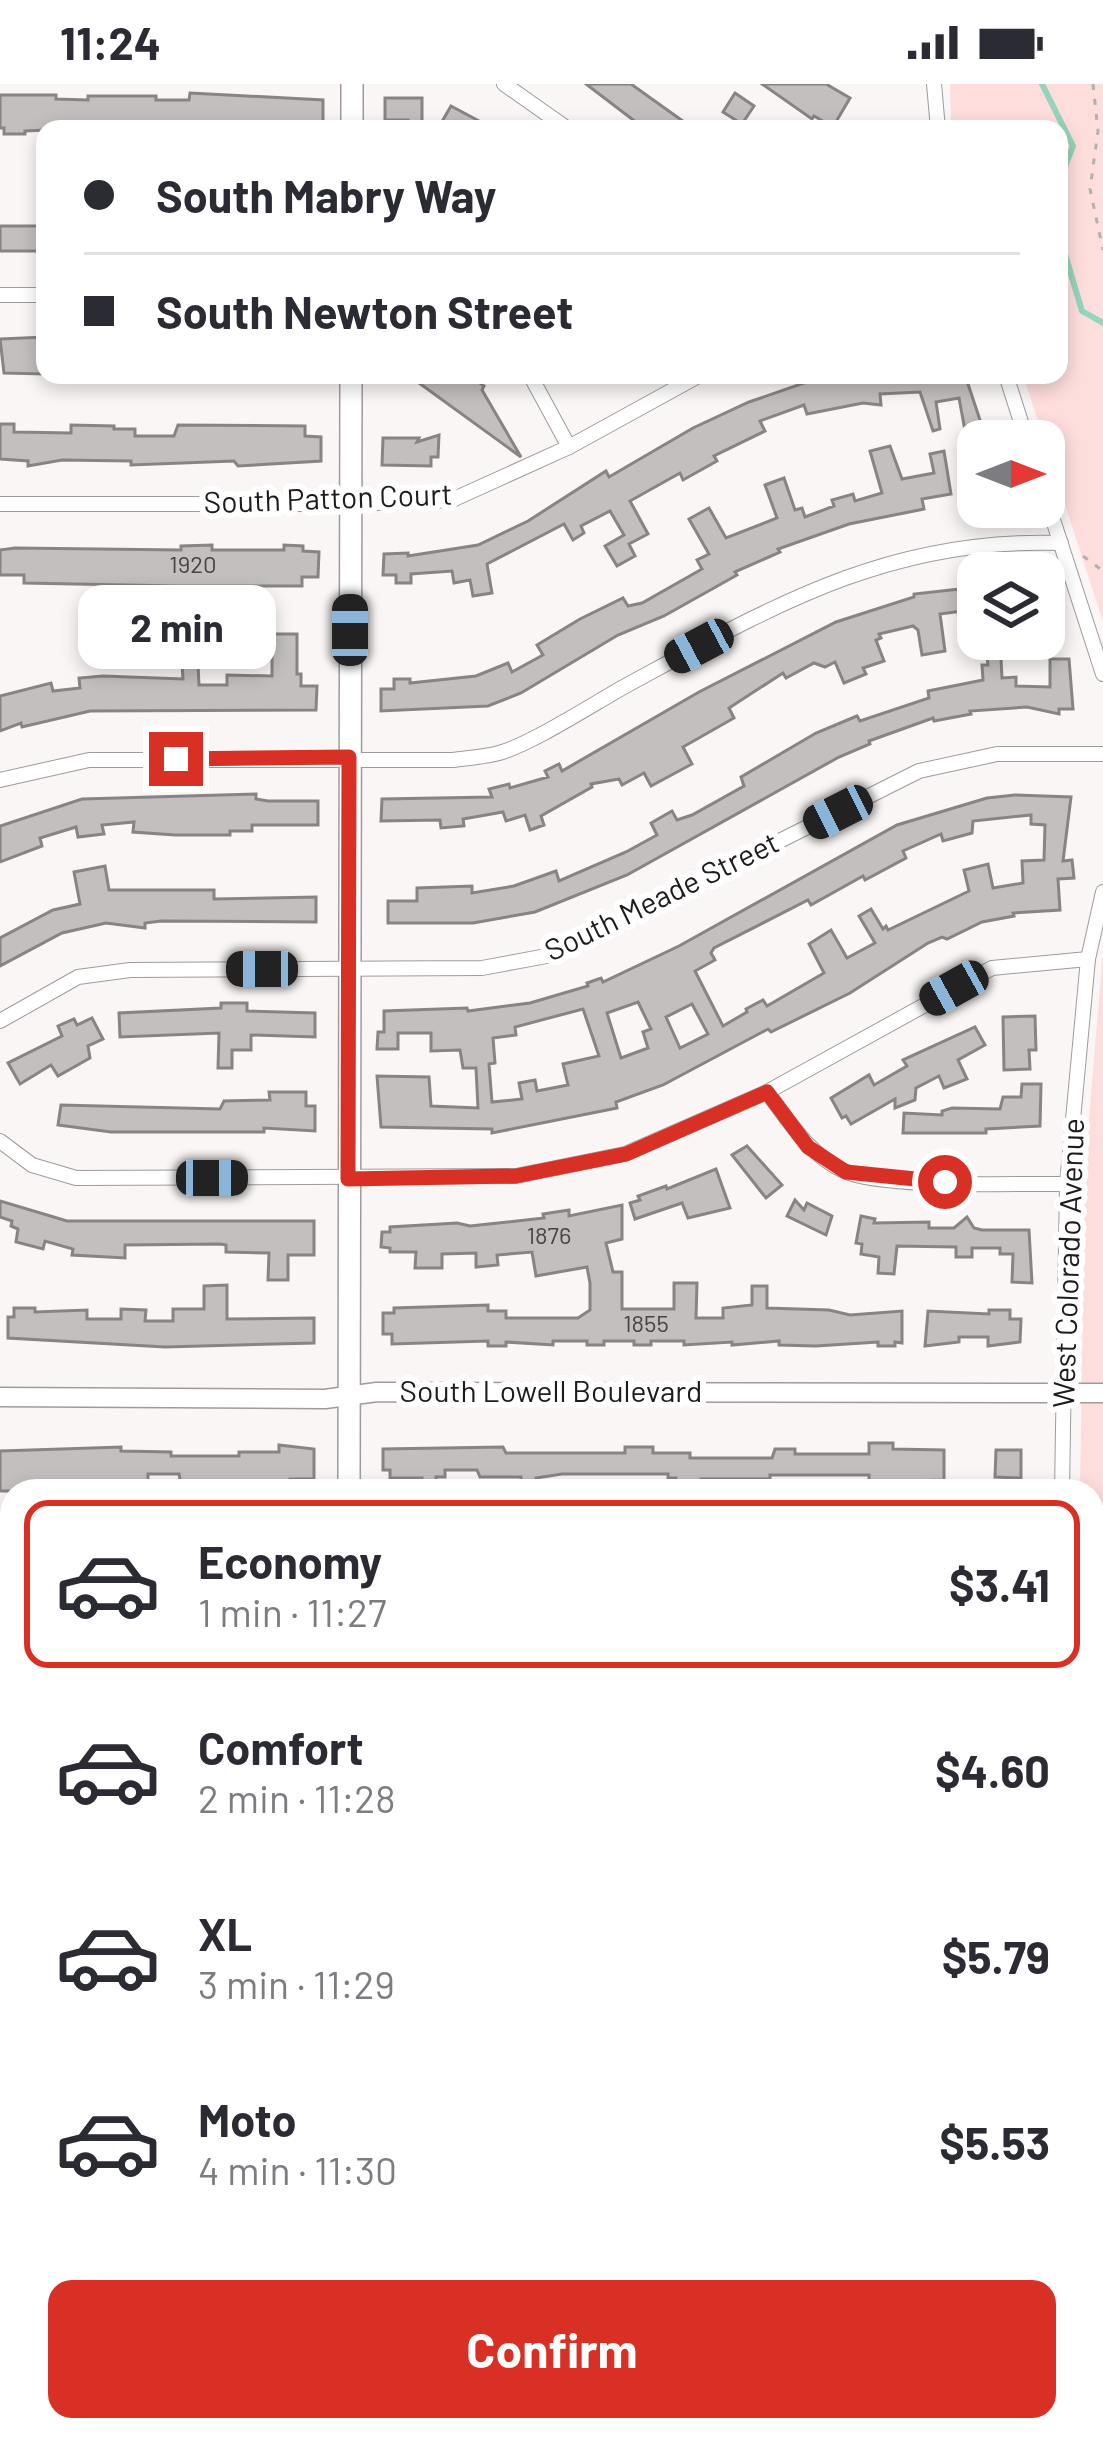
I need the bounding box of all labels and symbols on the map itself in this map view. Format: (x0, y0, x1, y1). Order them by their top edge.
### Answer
north arrow (957, 420, 1065, 528)
street label: South Patton Court (203, 475, 453, 519)
house number: 1920 (169, 549, 217, 578)
callout: 2 min (77, 585, 275, 669)
car (332, 594, 368, 666)
car (659, 613, 739, 679)
route end (149, 732, 203, 786)
car (798, 780, 878, 844)
street label: South Meade Street (538, 823, 784, 967)
car (226, 951, 298, 987)
car (914, 955, 994, 1021)
street label: West Colorado Avenue (1044, 1117, 1090, 1408)
route start (918, 1155, 972, 1209)
car (176, 1160, 248, 1196)
house number: 1876 (527, 1220, 571, 1249)
house number: 1855 (623, 1308, 669, 1337)
street label: South Lowell Boulevard (400, 1372, 702, 1408)

